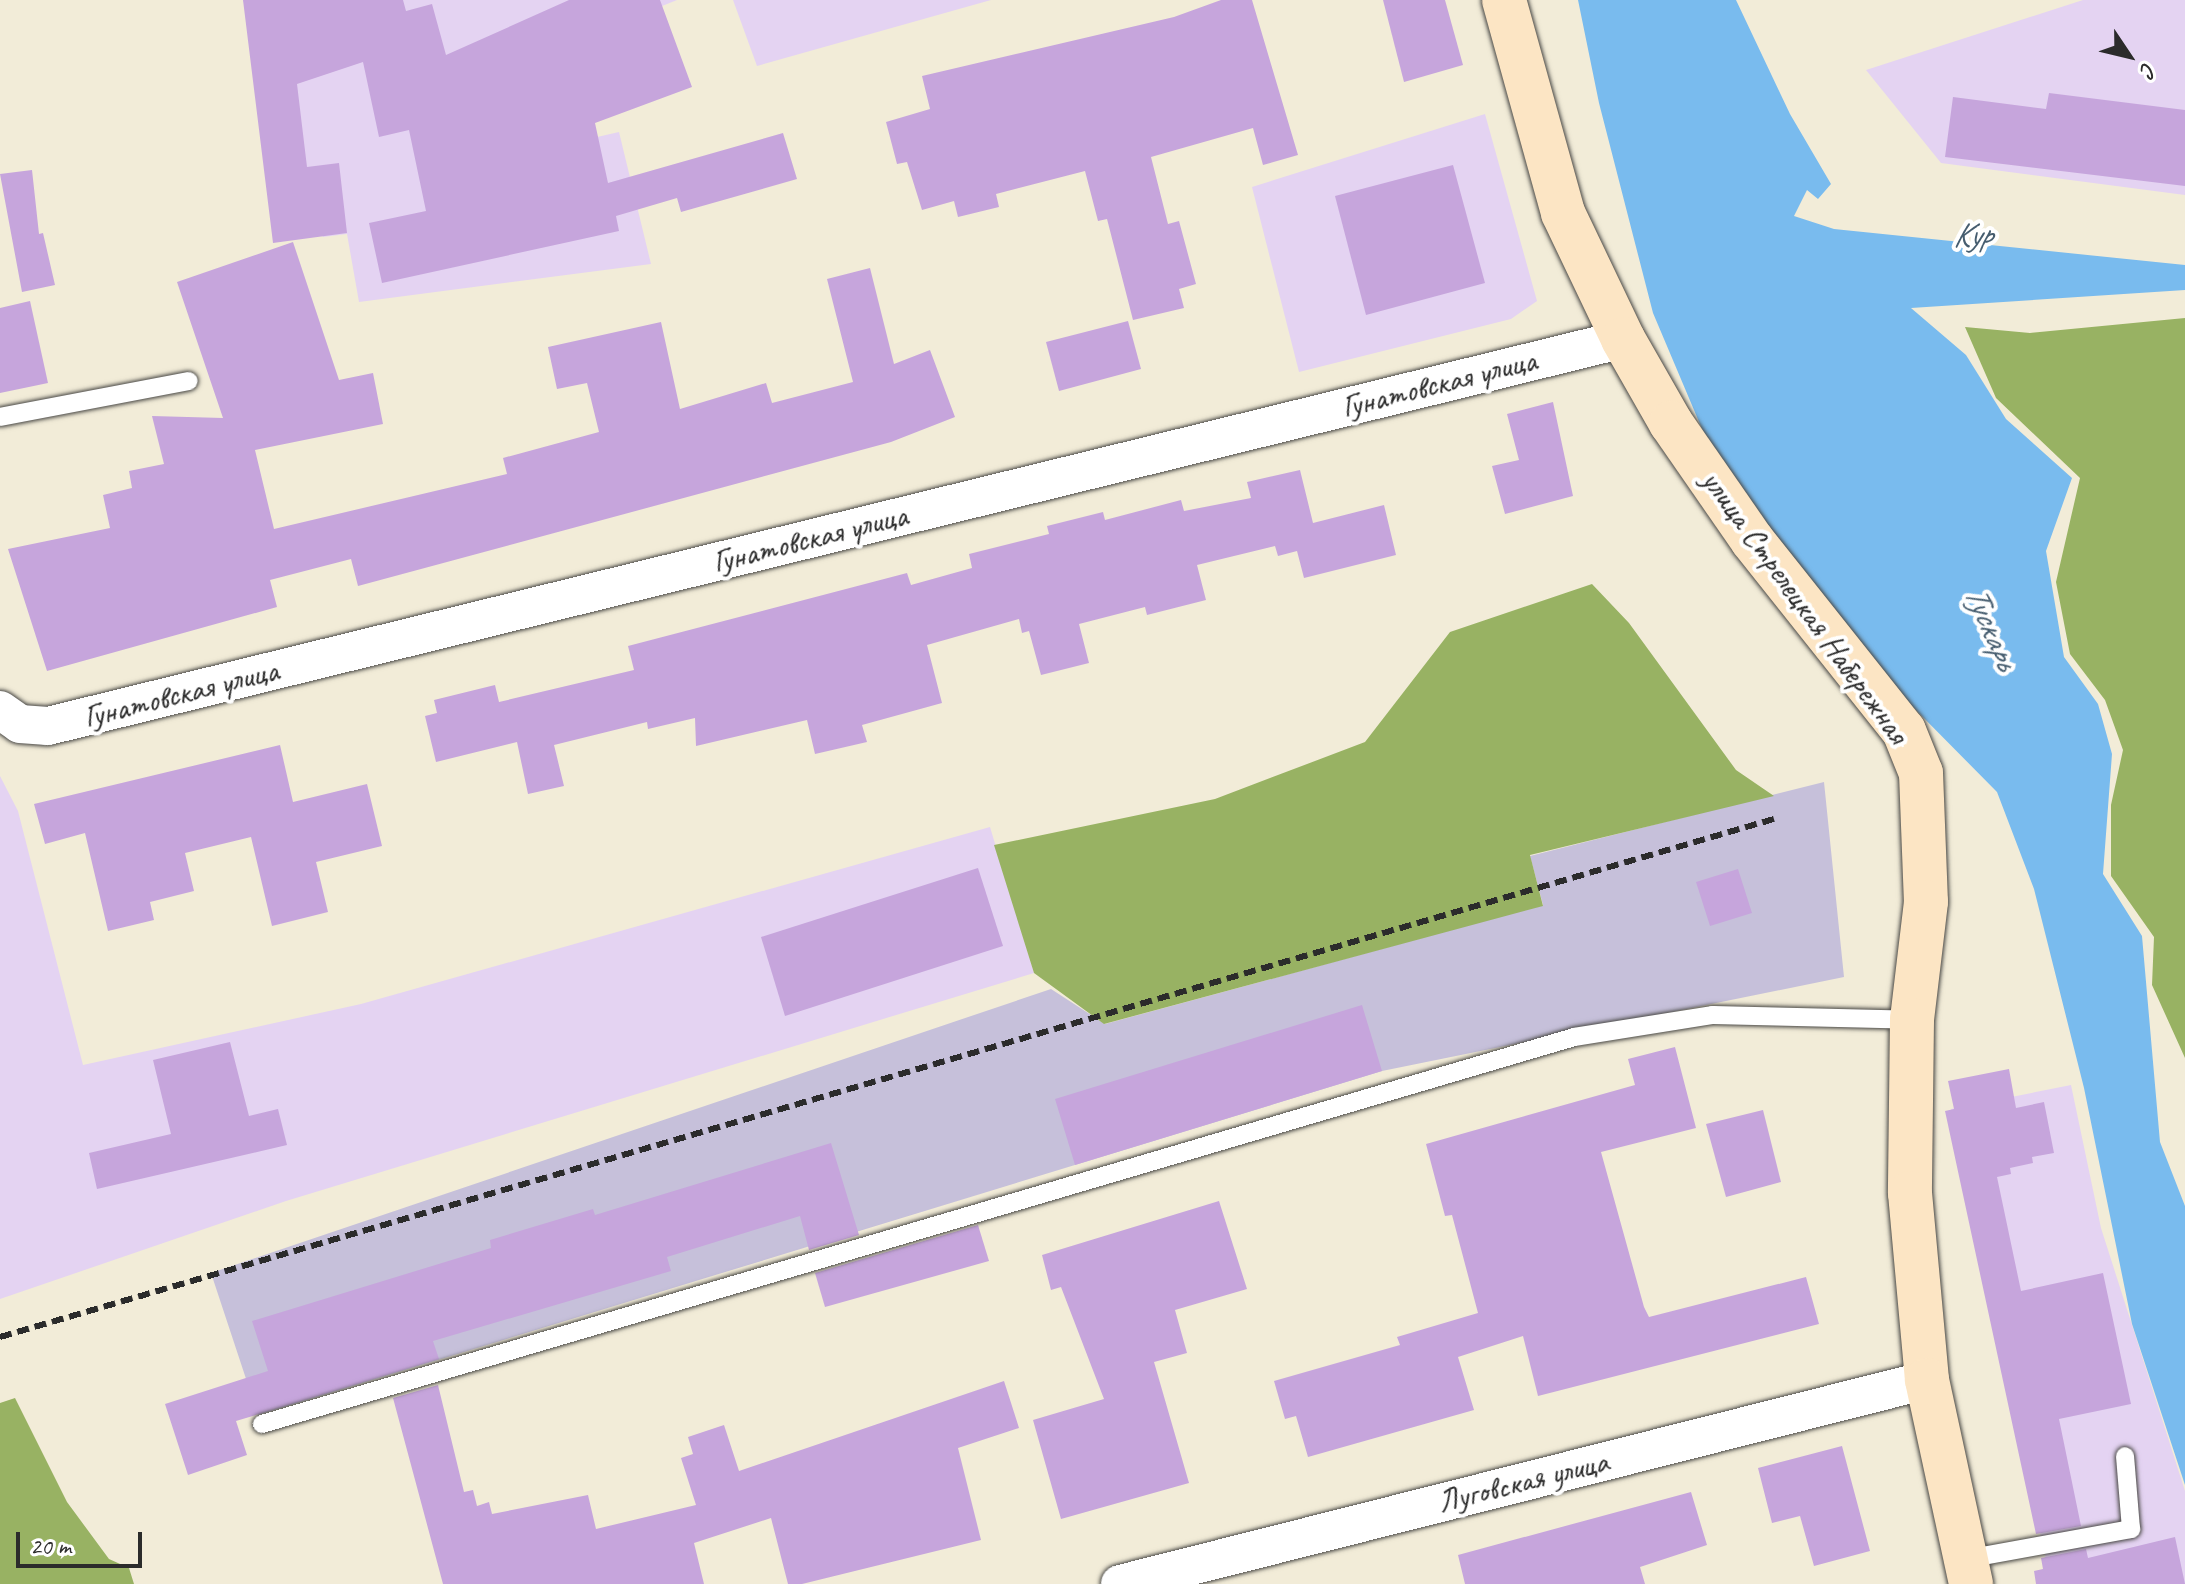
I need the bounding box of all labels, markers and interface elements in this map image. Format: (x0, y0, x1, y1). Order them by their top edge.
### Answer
north arrow (2089, 16, 2169, 96)
text: С (2134, 57, 2163, 82)
water label: Кур (1951, 213, 1993, 255)
street label: Гунатовская улица (1337, 341, 1541, 427)
street label: улица Стрелецкая Набережная (1693, 463, 1917, 751)
street label: Гунатовская улица (708, 496, 912, 582)
water label: Тускарь (1956, 579, 2028, 675)
street label: Гунатовская улица (79, 651, 283, 737)
street label: Луговская улица (1432, 1442, 1614, 1522)
scale bar (20, 1516, 146, 1566)
text: 20 m (30, 1531, 71, 1561)

